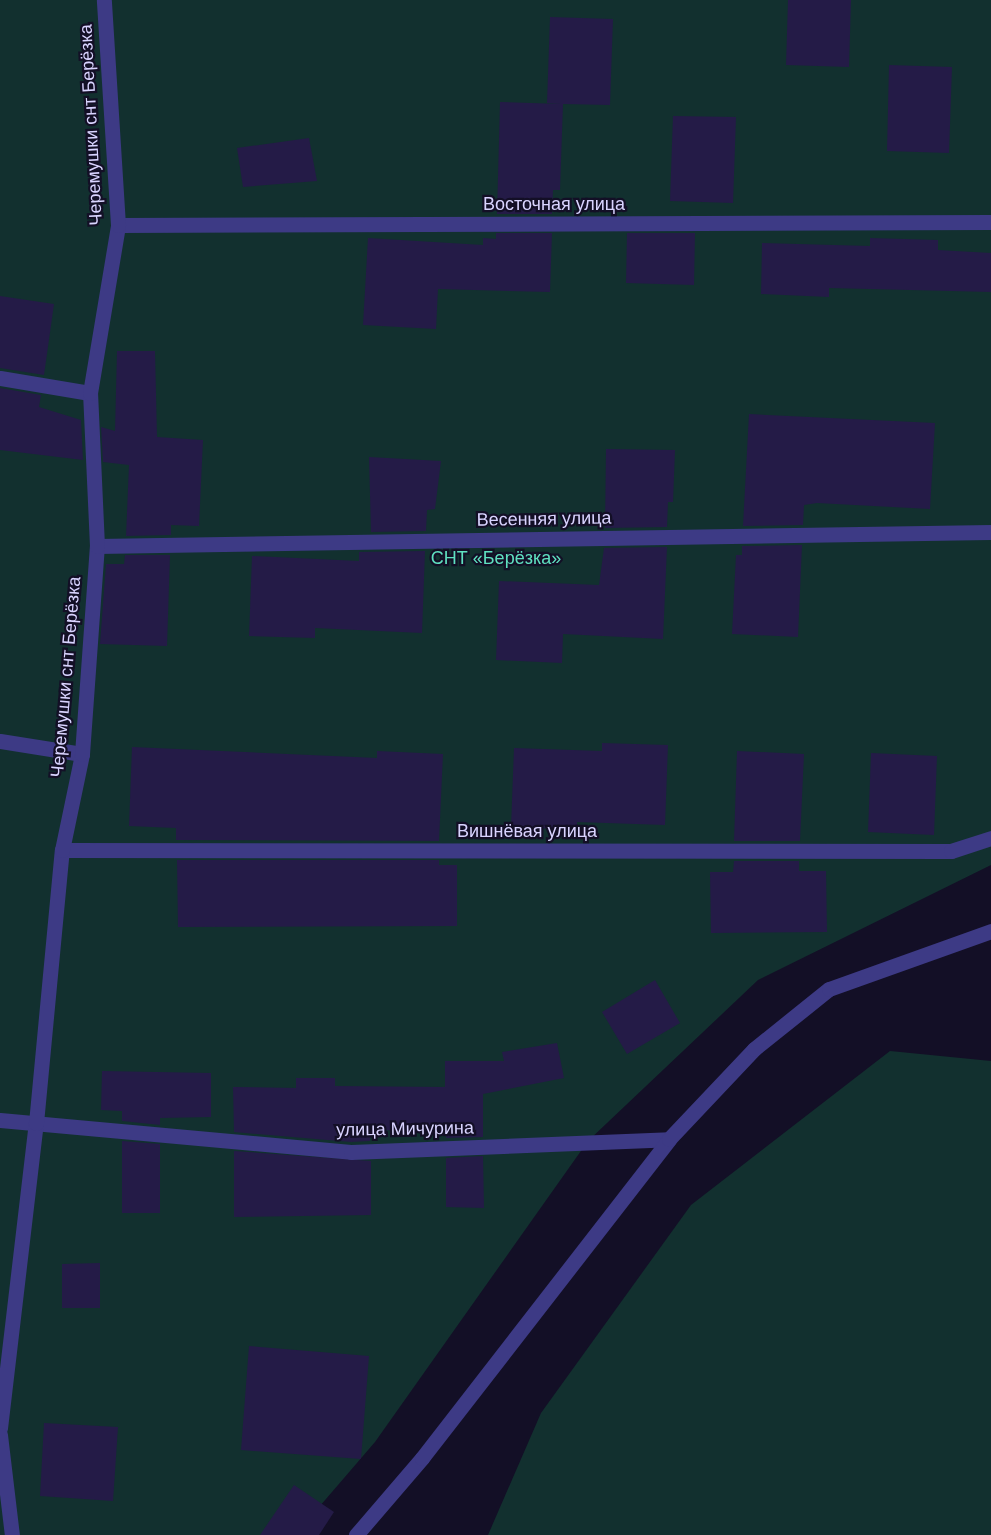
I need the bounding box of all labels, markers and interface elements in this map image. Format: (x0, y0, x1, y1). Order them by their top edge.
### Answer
street label: Черемушки снт Берёзка (75, 24, 107, 226)
street label: Восточная улица (483, 193, 625, 215)
street label: Весенняя улица (476, 507, 612, 531)
park label: СНТ «Берёзка» (431, 547, 561, 569)
street label: Черемушки снт Берёзка (46, 576, 86, 778)
street label: Вишнёвая улица (457, 820, 597, 842)
street label: улица Мичурина (336, 1117, 474, 1141)

